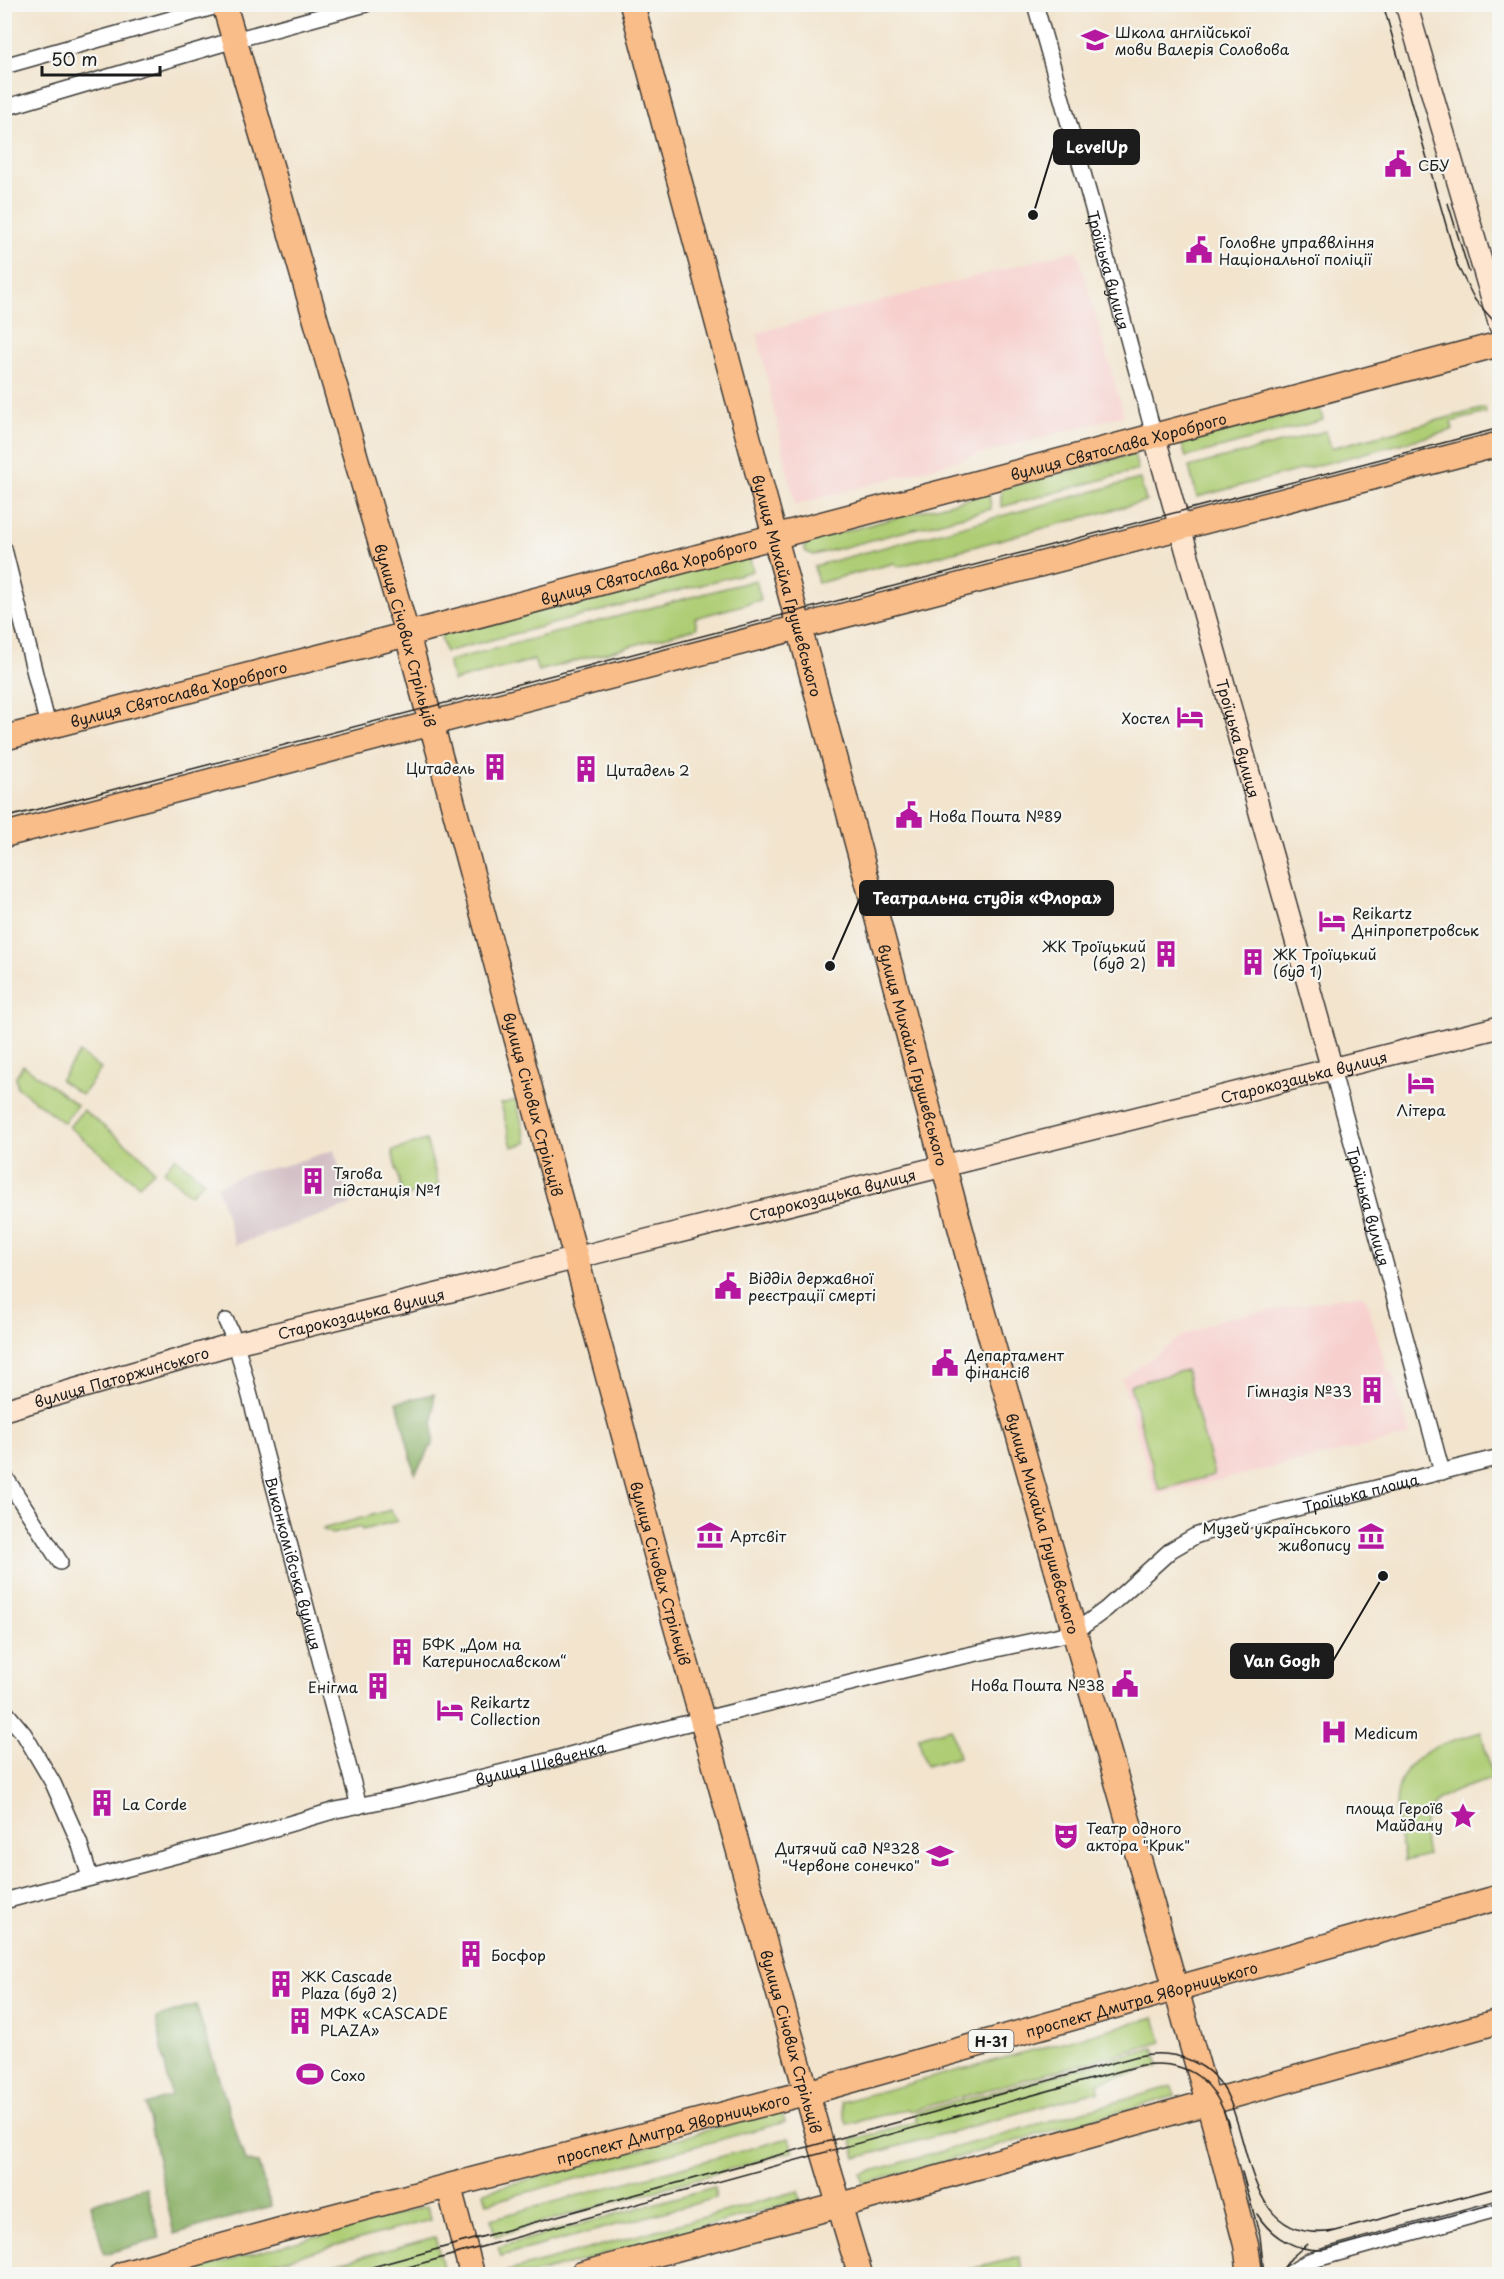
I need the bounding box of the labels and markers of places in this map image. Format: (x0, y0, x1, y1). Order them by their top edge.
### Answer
place label: Школа англійської мови Валерія Соловова (1115, 20, 1290, 60)
school or university icon: Школа англійської мови Валерія Соловова (1080, 25, 1110, 55)
callout: LevelUp (1054, 130, 1139, 164)
public building icon: СБУ (1383, 149, 1413, 179)
place label: СБУ (1418, 153, 1449, 176)
place label: Головне управвління Національної поліції (1219, 230, 1375, 270)
public building icon: Головне управвління Національної поліції (1184, 235, 1214, 265)
hotel icon: Хостел (1175, 702, 1205, 732)
place label: Хостел (1121, 706, 1170, 729)
building icon: Цитадель (480, 752, 510, 782)
building icon: Цитадель 2 (571, 754, 601, 784)
place label: Цитадель (406, 756, 475, 779)
place label: Цитадель 2 (606, 758, 690, 781)
public building icon: Нова Пошта №89 (894, 800, 924, 830)
place label: Нова Пошта №89 (929, 804, 1062, 827)
callout: Театральна студія «Флора» (860, 881, 1113, 915)
place label: Reikartz Дніпропетровськ (1351, 901, 1479, 941)
hotel icon: Reikartz Дніпропетровськ (1317, 906, 1347, 936)
place label: ЖК Троїцький (буд 2) (1042, 934, 1146, 974)
building icon: ЖК Троїцький (буд 2) (1151, 939, 1181, 969)
place label: ЖК Троїцький (буд 1) (1273, 942, 1377, 982)
building icon: ЖК Троїцький (буд 1) (1238, 947, 1268, 977)
hotel icon: Літера (1406, 1068, 1436, 1098)
place label: Літера (1396, 1098, 1446, 1121)
place label: Тягова підстанція №1 (333, 1161, 441, 1201)
building icon: Тягова підстанція №1 (298, 1166, 328, 1196)
place label: Відділ державної реєстрації смерті (748, 1266, 876, 1306)
public building icon: Відділ державної реєстрації смерті (713, 1271, 743, 1301)
place label: Департамент фінансів (964, 1343, 1065, 1383)
public building icon: Департамент фінансів (930, 1348, 960, 1378)
building icon: Гімназія №33 (1357, 1375, 1387, 1405)
place label: Гімназія №33 (1247, 1379, 1352, 1402)
place label: Музей українського живопису (1202, 1516, 1351, 1556)
museum icon: Артсвіт (695, 1520, 725, 1550)
museum icon: Музей українського живопису (1356, 1521, 1386, 1551)
place label: Артсвіт (730, 1524, 787, 1547)
place label: БФК „Дом на Катеринославском“ (422, 1632, 566, 1672)
building icon: БФК „Дом на Катеринославском“ (387, 1637, 417, 1667)
callout: Van Gogh (1231, 1644, 1333, 1678)
public building icon: Нова Пошта №38 (1110, 1669, 1140, 1699)
building icon: Енігма (363, 1671, 393, 1701)
place label: Нова Пошта №38 (971, 1673, 1105, 1696)
place label: Енігма (308, 1675, 359, 1698)
place label: Reikartz Collection (470, 1690, 541, 1730)
hotel icon: Reikartz Collection (435, 1695, 465, 1725)
hospital icon: Medicum (1319, 1717, 1349, 1747)
place label: Medicum (1354, 1721, 1418, 1744)
building icon: La Corde (87, 1788, 117, 1818)
place label: La Corde (122, 1792, 187, 1815)
place label: площа Героїв Майдану (1345, 1796, 1443, 1836)
place icon: площа Героїв Майдану (1448, 1801, 1478, 1831)
place label: Театр одного актора "Крик" (1086, 1816, 1190, 1856)
theatre icon: Театр одного актора "Крик" (1051, 1821, 1081, 1851)
place label: Дитячий сад №328 "Червоне сонечко" (775, 1836, 920, 1876)
school or university icon: Дитячий сад №328 "Червоне сонечко" (925, 1841, 955, 1871)
building icon: Босфор (456, 1939, 486, 1969)
place label: Босфор (491, 1943, 546, 1966)
place label: ЖК Cascade Plaza (буд 2) (300, 1964, 397, 2004)
building icon: ЖК Cascade Plaza (буд 2) (266, 1969, 296, 1999)
place label: МФК «CASCADE PLAZA» (320, 2001, 448, 2041)
building icon: МФК «CASCADE PLAZA» (285, 2006, 315, 2036)
sports icon: Сохо (295, 2059, 325, 2089)
place label: Сохо (330, 2063, 365, 2086)

